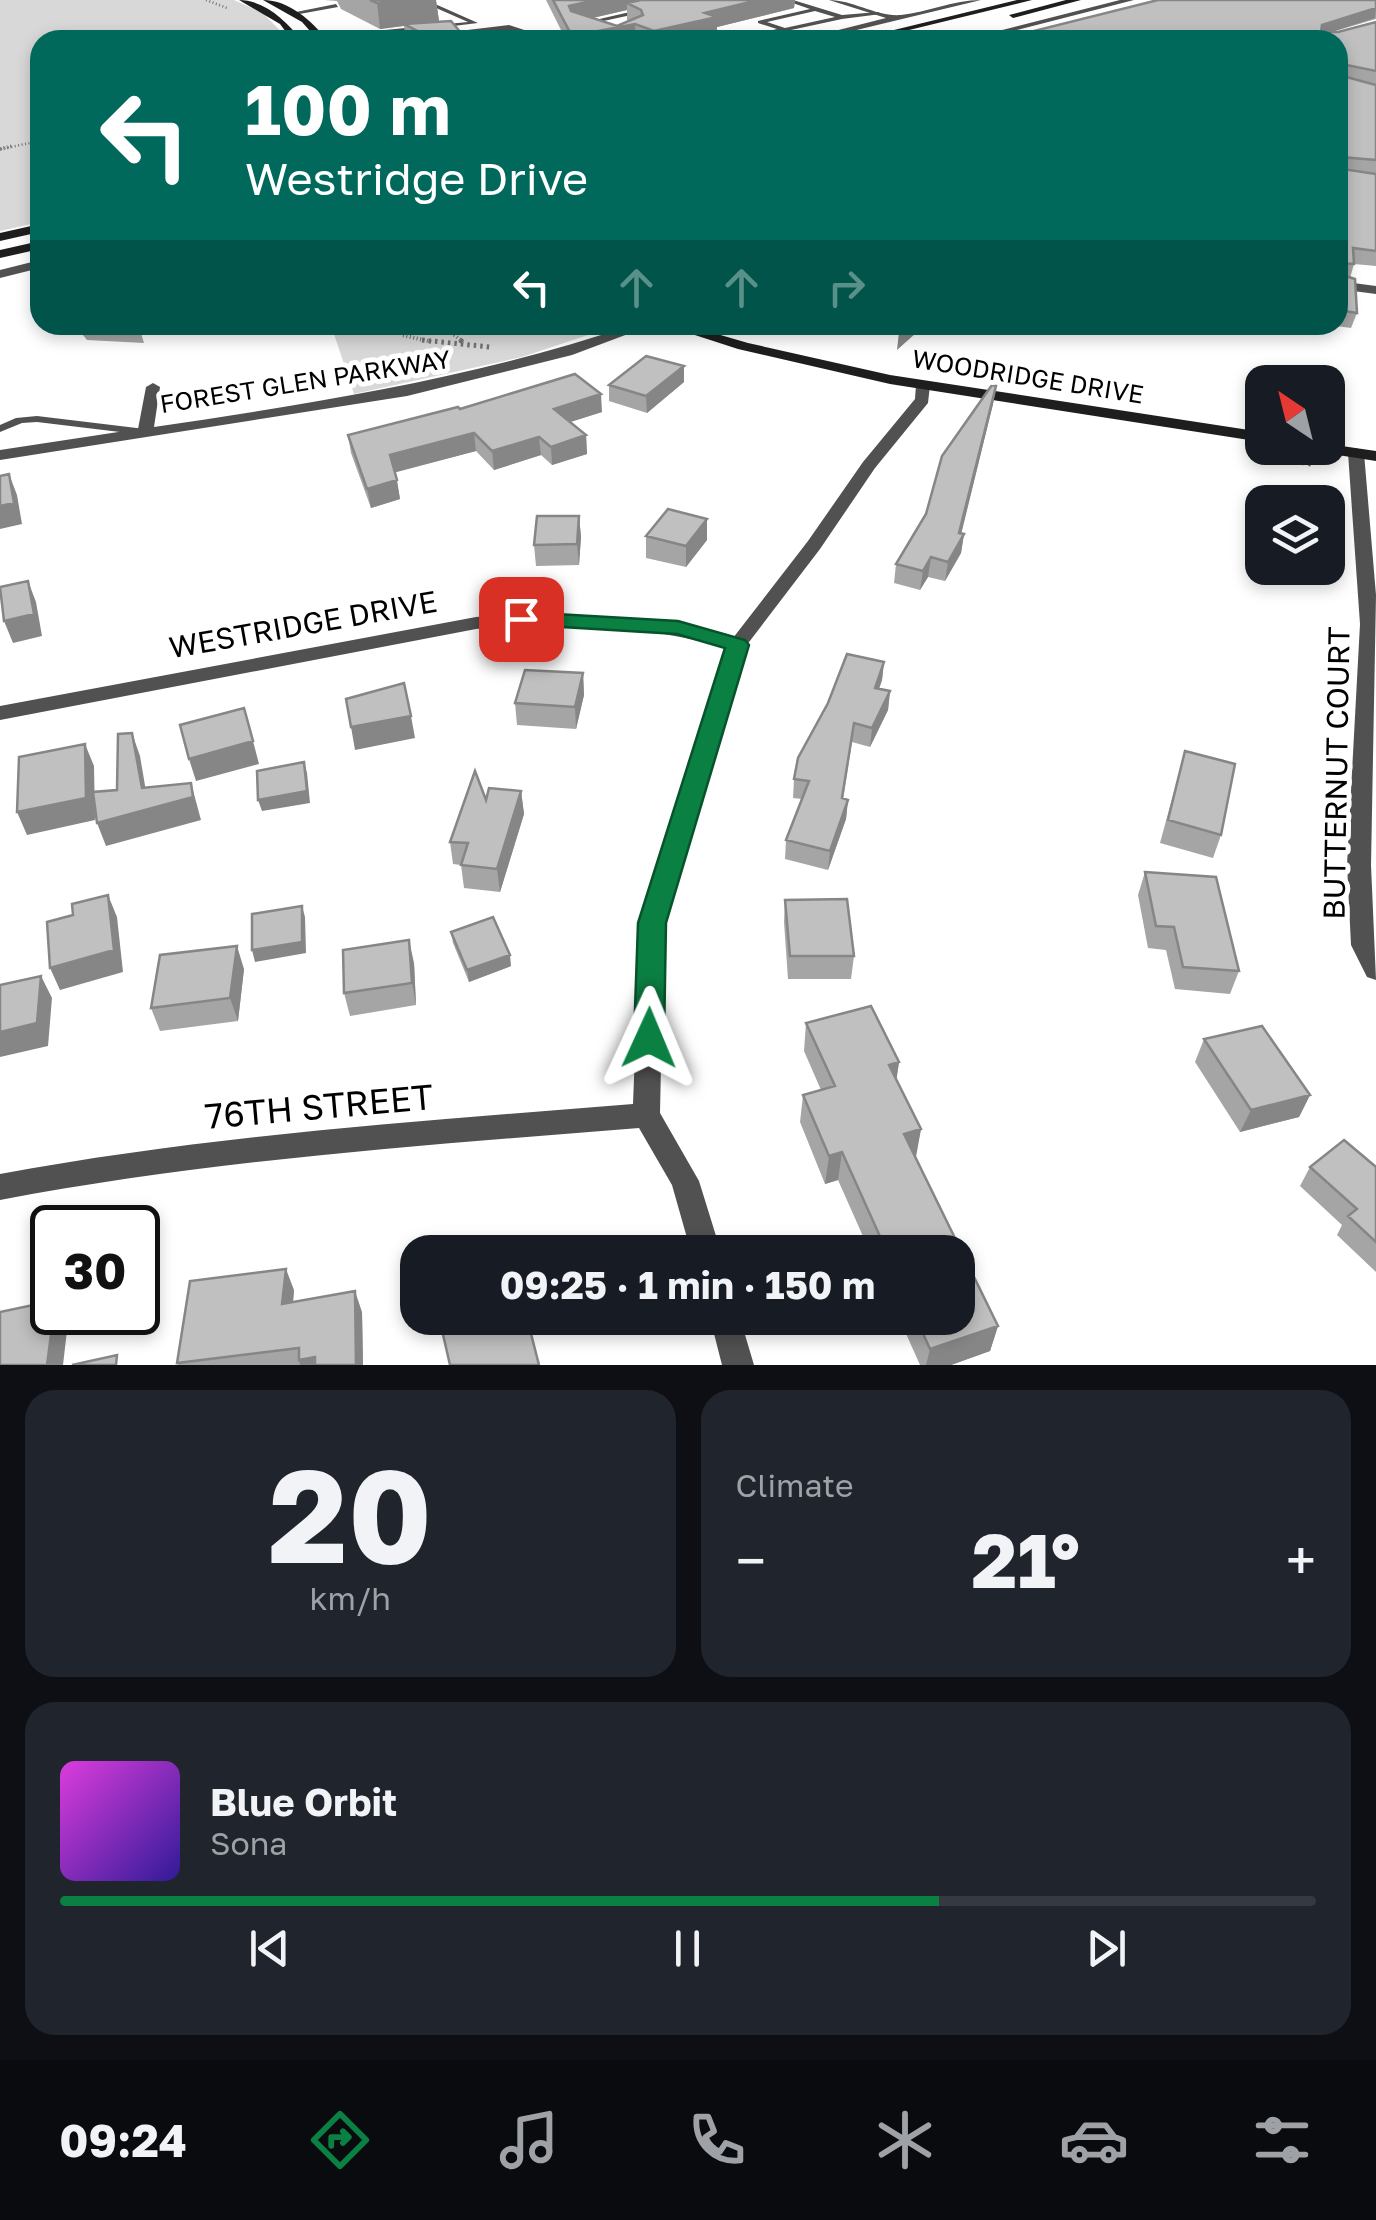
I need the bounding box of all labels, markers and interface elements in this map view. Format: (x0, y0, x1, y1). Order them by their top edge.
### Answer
text: 100 m (245, 66, 451, 150)
icon: left (80, 70, 210, 200)
text: Westridge Drive (245, 151, 588, 205)
icon: left (504, 260, 559, 315)
icon: ahead (609, 260, 664, 315)
icon: ahead (714, 260, 769, 315)
icon: right (819, 260, 874, 315)
street label: WOODRIDGE DRIVE (910, 342, 1146, 410)
street label: FOREST GLEN PARKWAY (158, 343, 452, 419)
north arrow (1245, 365, 1345, 465)
map controls (1245, 365, 1345, 585)
button: layers (1245, 485, 1345, 585)
pin (479, 577, 564, 662)
street label: WESTRIDGE DRIVE (166, 583, 440, 665)
icon: arrive (494, 592, 549, 647)
street label: BUTTERNUT COURT (1315, 626, 1357, 920)
position arrow (597, 986, 701, 1090)
street label: 76TH STREET (203, 1075, 435, 1137)
speed limit sign: 30 (30, 1205, 160, 1335)
text: 09:25 · 1 min · 150 m (500, 1262, 875, 1307)
text: 20 (268, 1436, 432, 1592)
text: Climate (736, 1466, 854, 1504)
text: 21° (971, 1514, 1080, 1605)
text: − (736, 1527, 766, 1593)
text: + (1286, 1527, 1316, 1593)
text: km/h (310, 1579, 391, 1617)
text: Blue Orbit (210, 1779, 397, 1824)
text: Sona (210, 1824, 287, 1862)
icon: previous (242, 1921, 297, 1976)
icon: pause (660, 1921, 715, 1976)
icon: next (1079, 1921, 1134, 1976)
icon: directions (305, 2105, 375, 2175)
icon: music (494, 2105, 564, 2175)
icon: phone (682, 2105, 752, 2175)
icon: climate (870, 2105, 940, 2175)
icon: car (1059, 2105, 1129, 2175)
icon: filters (1247, 2105, 1317, 2175)
text: 09:24 (59, 2113, 187, 2167)

